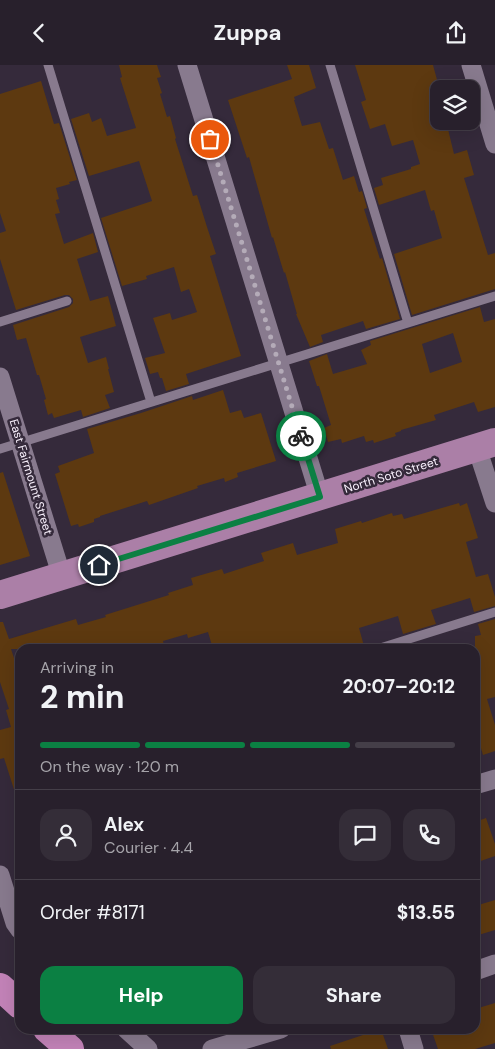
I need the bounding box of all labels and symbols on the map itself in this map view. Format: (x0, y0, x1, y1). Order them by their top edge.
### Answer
pin (189, 118, 231, 160)
courier (276, 411, 326, 461)
street label: East Fairmount Street (6, 417, 56, 537)
street label: North Soto Street (342, 453, 440, 497)
pin (78, 544, 120, 586)

